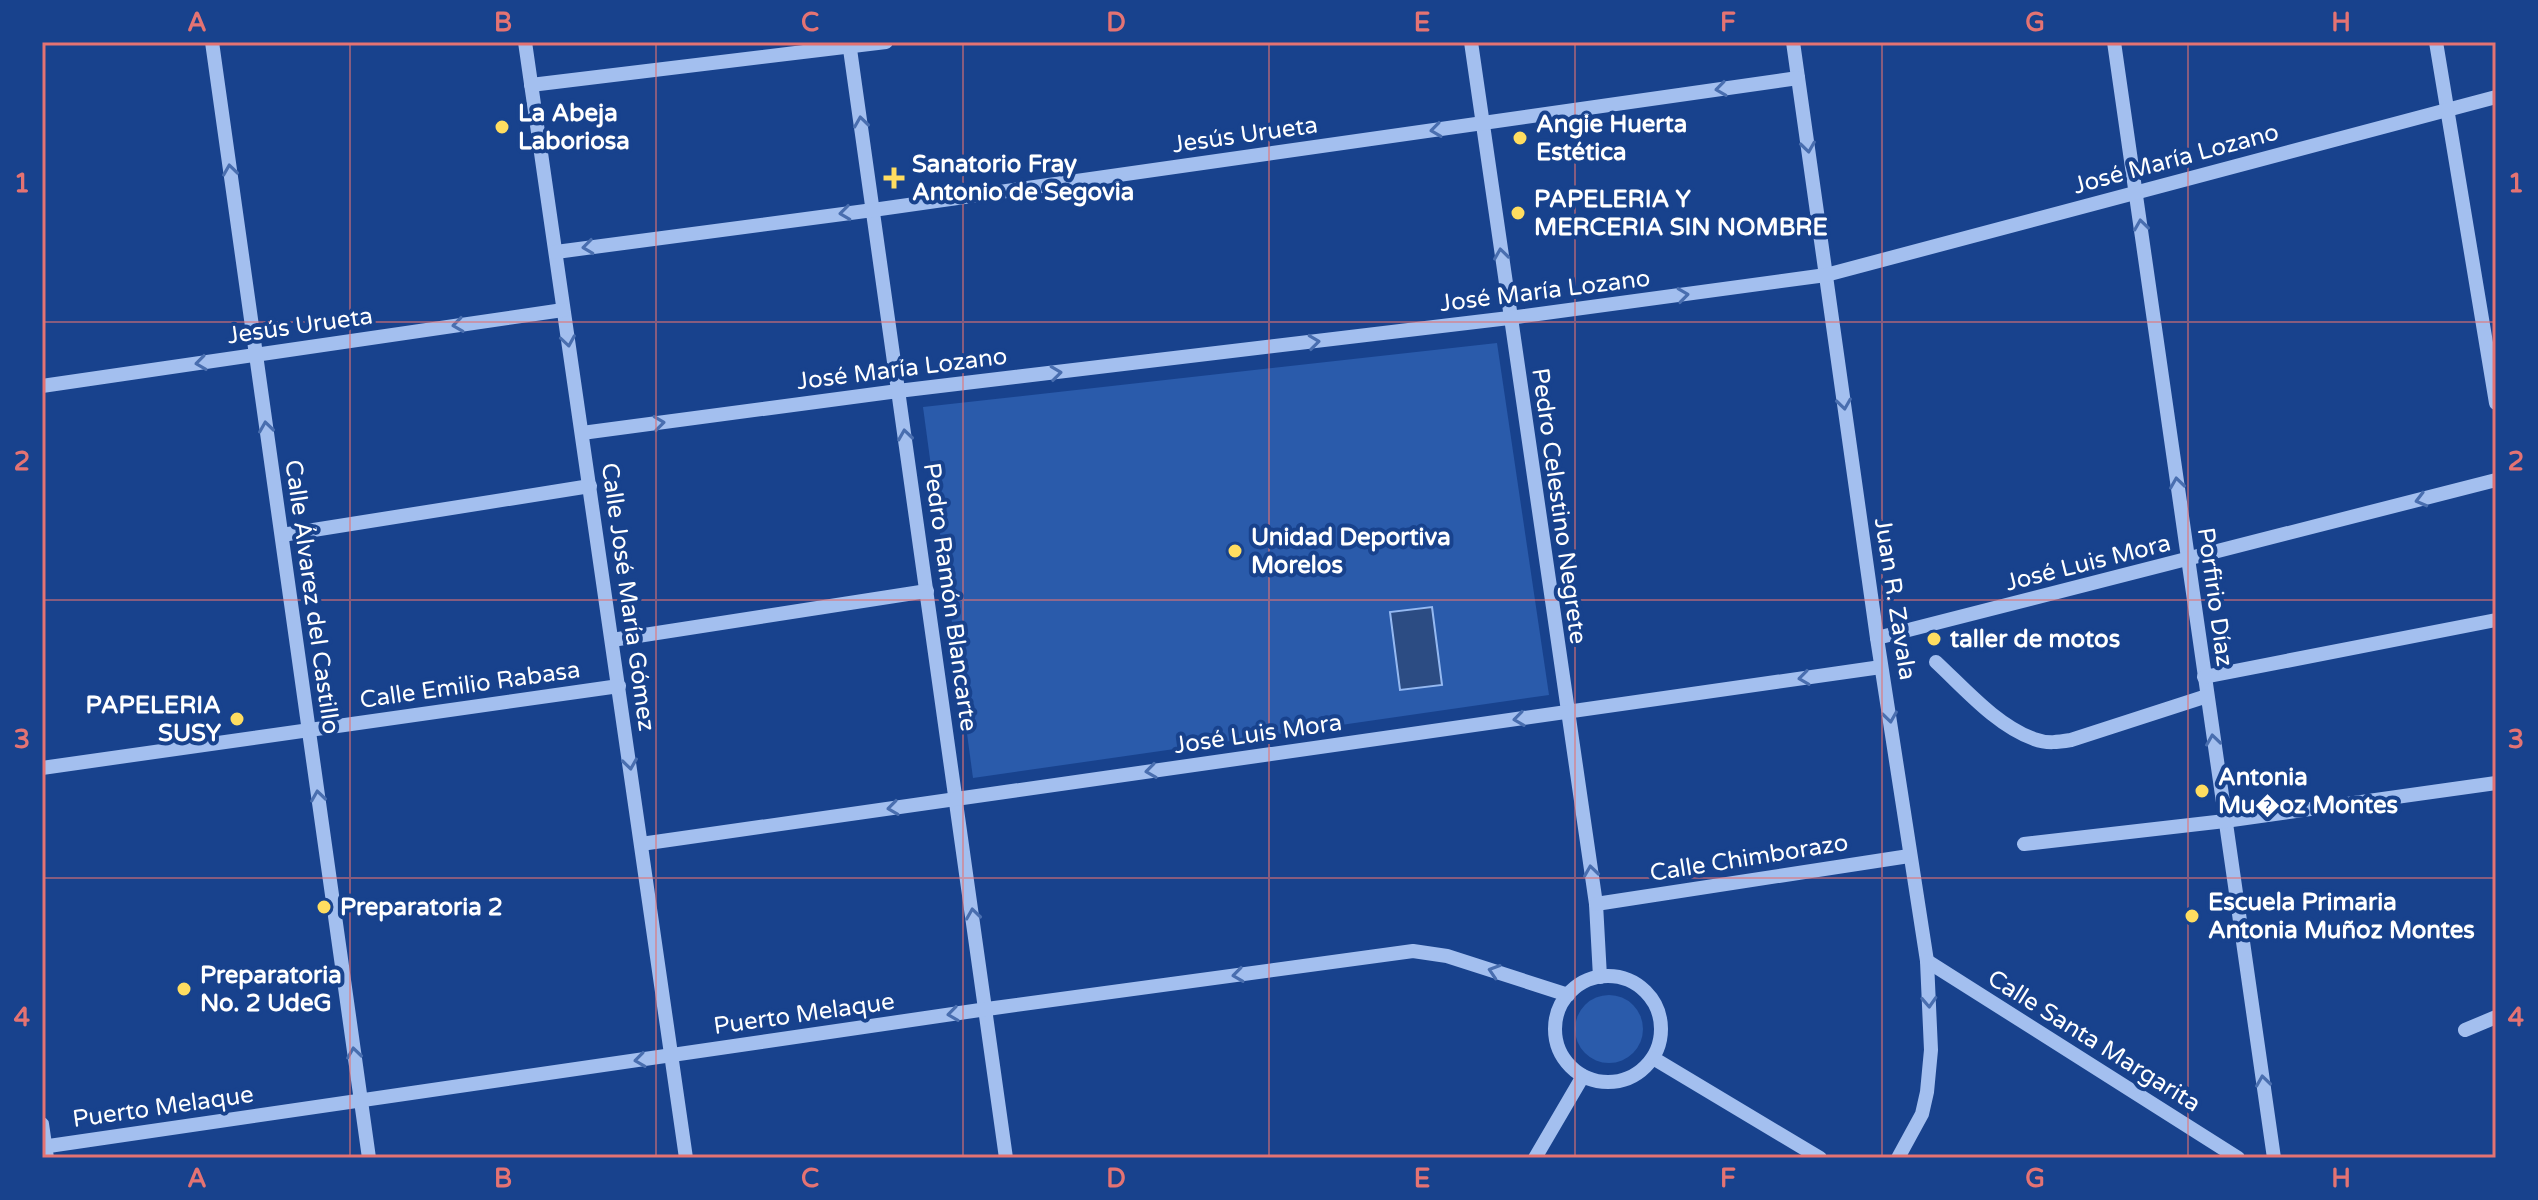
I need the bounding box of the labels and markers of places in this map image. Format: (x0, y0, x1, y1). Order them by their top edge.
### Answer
place label: La Abeja Laboriosa (518, 99, 630, 156)
place label: Angie Huerta Estética (1536, 110, 1687, 167)
marker: La Abeja Laboriosa (493, 118, 511, 136)
marker: Angie Huerta Estética (1511, 129, 1529, 147)
place label: Sanatorio Fray Antonio de Segovia (912, 150, 1134, 207)
marker: Sanatorio Fray Antonio de Segovia (883, 167, 905, 189)
place label: PAPELERIA Y MERCERIA SIN NOMBRE (1534, 185, 1828, 242)
marker: PAPELERIA Y MERCERIA SIN NOMBRE (1509, 204, 1527, 222)
place label: Unidad Deportiva Morelos (1251, 523, 1451, 580)
marker: Unidad Deportiva Morelos (1226, 542, 1244, 560)
place label: taller de motos (1950, 625, 2120, 654)
marker: taller de motos (1925, 630, 1943, 648)
place label: PAPELERIA SUSY (86, 691, 222, 748)
marker: PAPELERIA SUSY (228, 710, 246, 728)
place label: Antonia Mu�oz Montes (2218, 763, 2398, 820)
marker: Antonia Mu�oz Montes (2193, 782, 2211, 800)
place label: Escuela Primaria Antonia Muñoz Montes (2208, 888, 2475, 945)
place label: Preparatoria 2 (340, 893, 503, 922)
marker: Preparatoria 2 (315, 898, 333, 916)
marker: Escuela Primaria Antonia Muñoz Montes (2183, 907, 2201, 925)
place label: Preparatoria No. 2 UdeG (200, 961, 342, 1018)
marker: Preparatoria No. 2 UdeG (175, 980, 193, 998)

